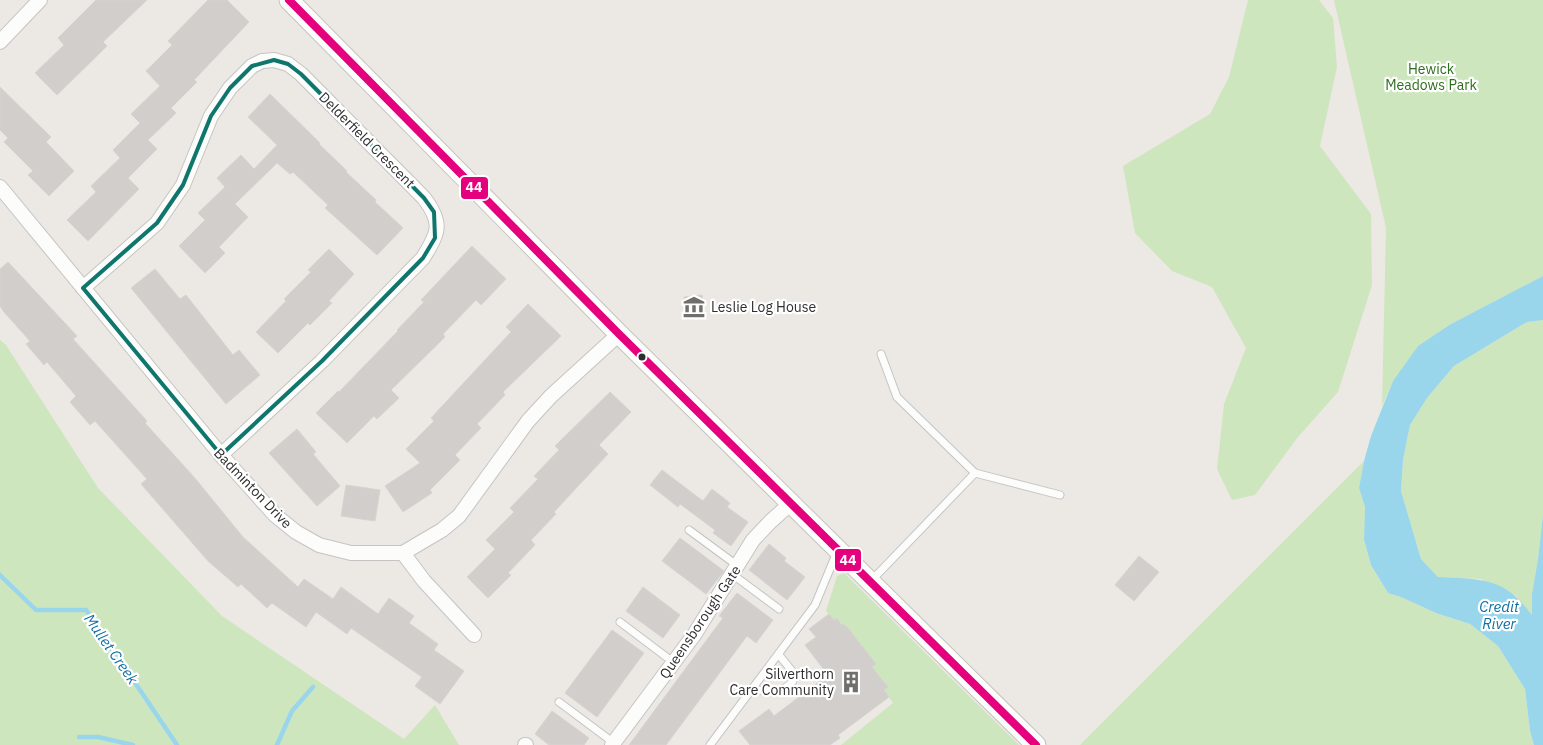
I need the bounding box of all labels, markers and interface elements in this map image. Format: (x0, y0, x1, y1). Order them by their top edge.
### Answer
park label: Hewick Meadows Park (1385, 60, 1477, 94)
street label: Delderfield Crescent (315, 88, 419, 192)
line badge: 44 (460, 176, 489, 200)
text: 44 (466, 178, 482, 196)
museum icon: Leslie Log House (681, 294, 707, 320)
place label: Leslie Log House (711, 298, 817, 316)
unlabelled marker (637, 352, 647, 362)
street label: Badminton Drive (210, 444, 296, 532)
line badge: 44 (834, 548, 862, 572)
text: 44 (840, 551, 856, 569)
street label: Queensborough Gate (655, 561, 745, 682)
water label: Credit River (1479, 597, 1520, 633)
water label: Mullet Creek (80, 610, 143, 688)
place label: Silverthorn Care Community (729, 665, 834, 699)
building icon: Silverthorn Care Community (838, 669, 864, 695)

